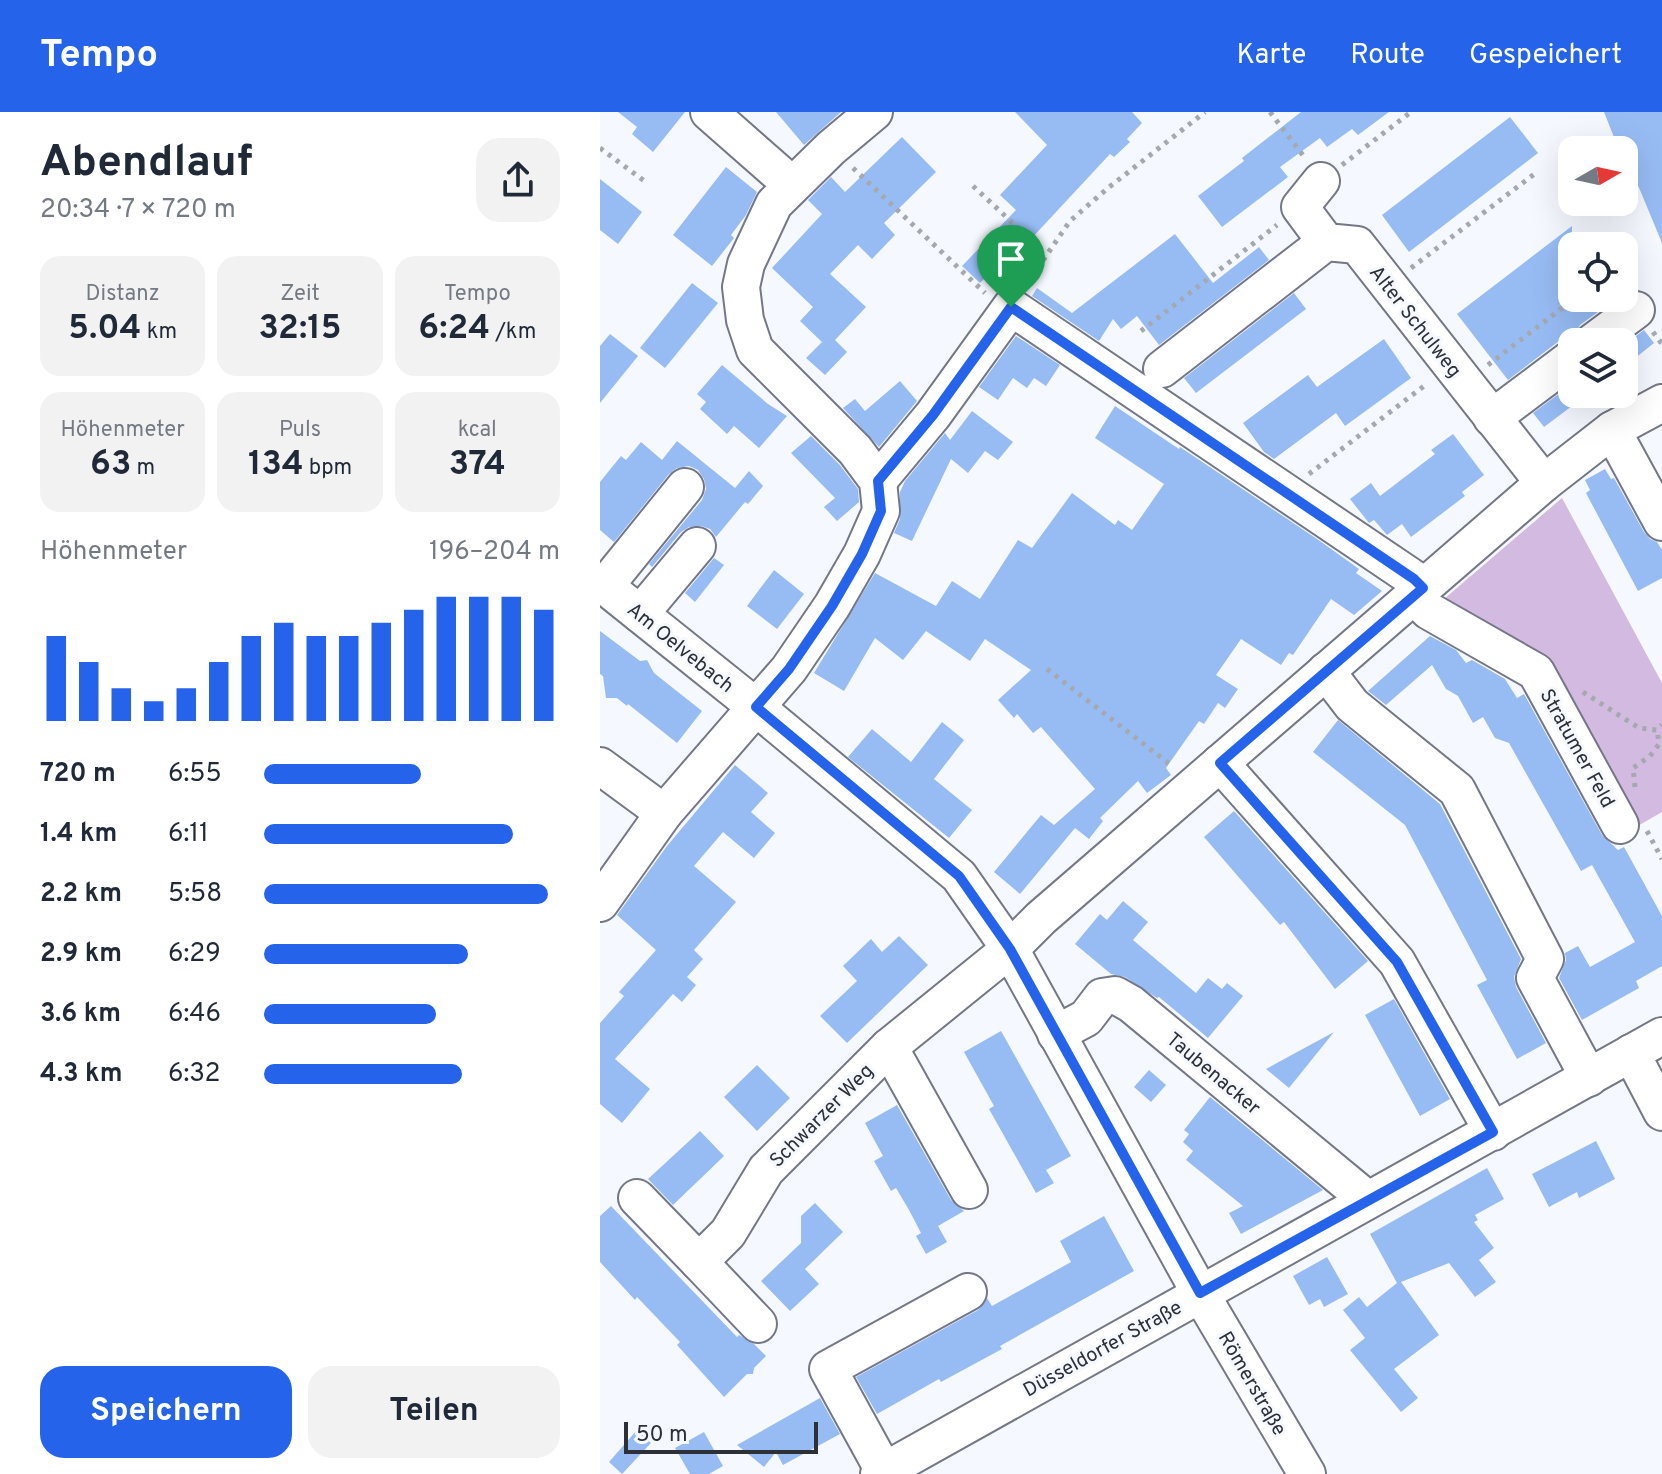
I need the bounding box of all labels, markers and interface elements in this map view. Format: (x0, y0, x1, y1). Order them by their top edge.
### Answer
text: Tempo (40, 32, 158, 81)
text: Karte (1236, 38, 1306, 74)
text: Route (1350, 38, 1425, 74)
text: Gespeichert (1469, 38, 1622, 74)
text: Abendlauf (40, 136, 253, 192)
north arrow (1558, 136, 1638, 216)
map controls (1558, 136, 1638, 408)
button: share (476, 138, 560, 222)
text: 20:34 · 7 × 720 m (40, 194, 236, 227)
pin (977, 225, 1045, 307)
button: locate (1558, 232, 1638, 312)
icon: arrive (989, 237, 1033, 281)
street label: Alter Schulweg (1362, 261, 1466, 384)
text: Distanz (86, 281, 160, 308)
text: Zeit (280, 281, 320, 308)
text: Tempo (444, 281, 511, 308)
text: 5.04 (68, 308, 141, 351)
text: 32:15 (258, 308, 342, 351)
text: 6:24 (418, 308, 490, 351)
text: km (141, 319, 177, 346)
text: /km (490, 319, 536, 346)
button: layers (1558, 328, 1638, 408)
text: Höhenmeter (60, 417, 185, 444)
text: Puls (279, 417, 321, 444)
text: kcal (458, 417, 497, 444)
text: 63 (90, 444, 131, 487)
text: 134 (248, 444, 304, 487)
text: 374 (449, 444, 506, 487)
text: m (131, 455, 155, 482)
text: bpm (304, 455, 352, 482)
text: Höhenmeter (40, 536, 187, 569)
text: 196–204 m (429, 536, 560, 569)
street label: Am Oelvebach (621, 598, 738, 700)
street label: Stratumer Feld (1533, 685, 1620, 813)
text: 720 m (40, 758, 116, 791)
text: 6:55 (168, 758, 222, 791)
text: 1.4 km (40, 818, 117, 851)
text: 6:11 (168, 818, 209, 851)
text: 2.2 km (40, 878, 122, 911)
text: 5:58 (168, 878, 222, 911)
text: 2.9 km (40, 938, 122, 971)
text: 6:29 (168, 938, 221, 971)
text: 3.6 km (40, 998, 121, 1031)
text: 6:46 (168, 998, 221, 1031)
street label: Taubenacker (1160, 1027, 1266, 1122)
text: 4.3 km (40, 1058, 122, 1091)
text: 6:32 (168, 1058, 220, 1091)
street label: Schwarzer Weg (765, 1059, 880, 1174)
street label: Düsseldorfer Straße (1019, 1295, 1187, 1404)
street label: Römerstraße (1211, 1327, 1292, 1441)
button: Speichern (40, 1366, 292, 1458)
button: Teilen (308, 1366, 560, 1458)
scale bar (624, 1418, 818, 1454)
text: 50 m (636, 1422, 688, 1449)

